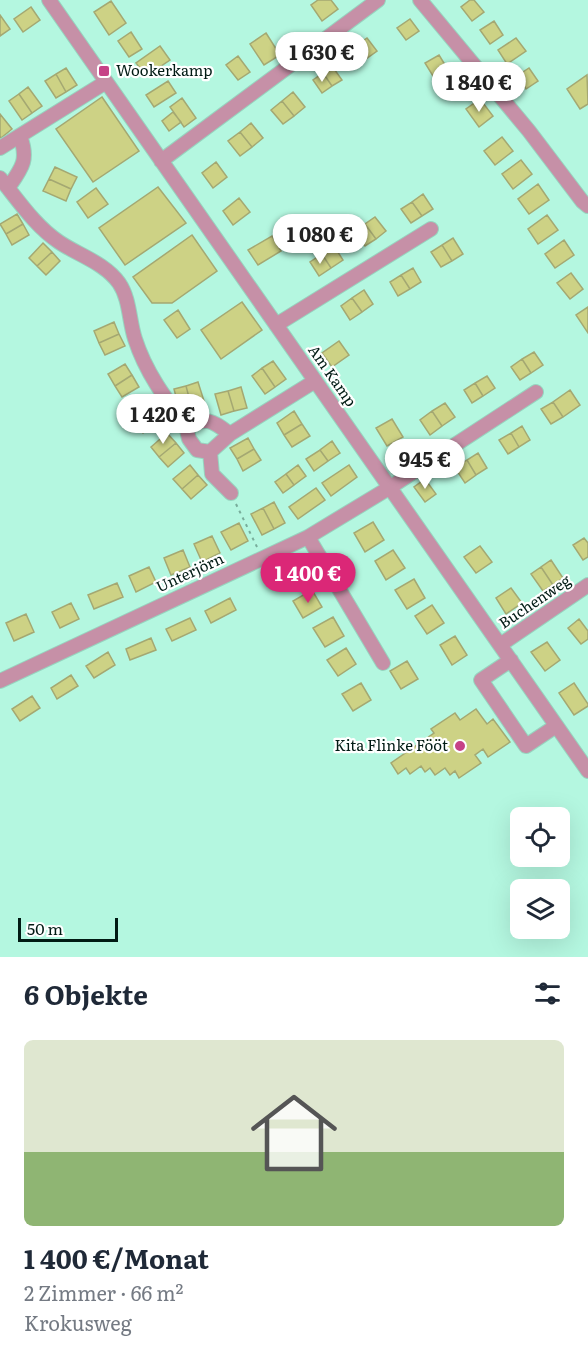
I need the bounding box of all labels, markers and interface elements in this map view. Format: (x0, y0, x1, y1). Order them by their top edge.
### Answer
pin: 1 630 € (267, 32, 377, 83)
text: 1 630 € (289, 36, 355, 66)
place label: Wookerkamp (116, 58, 213, 81)
pin: 1 840 € (424, 62, 534, 113)
marker: Wookerkamp (97, 64, 111, 78)
text: 1 840 € (446, 66, 512, 96)
pin: 1 080 € (265, 214, 375, 265)
text: 1 080 € (287, 218, 353, 248)
street label: Am Kamp (303, 339, 363, 411)
pin: 1 420 € (108, 394, 218, 445)
text: 1 420 € (130, 398, 196, 428)
pin: 945 € (383, 439, 467, 490)
text: 945 € (399, 443, 451, 473)
street label: Unterjörn (152, 546, 227, 597)
pin: 1 400 € (253, 553, 363, 604)
text: 1 400 € (275, 557, 341, 587)
street label: Buchenweg (494, 568, 575, 633)
place label: Kita Flinke Fööt (334, 733, 448, 756)
marker: Kita Flinke Fööt (453, 739, 467, 753)
map controls (510, 807, 570, 939)
button: locate (510, 807, 570, 867)
button: layers (510, 879, 570, 939)
scale bar (18, 915, 118, 942)
text: 50 m (27, 916, 63, 940)
text: 6 Objekte (24, 974, 148, 1013)
icon: filters (531, 977, 564, 1010)
icon: home (240, 1079, 348, 1187)
text: 1 400 €/Monat (24, 1238, 209, 1277)
text: 2 Zimmer · 66 m² (24, 1277, 184, 1307)
text: Krokusweg (24, 1307, 132, 1337)

